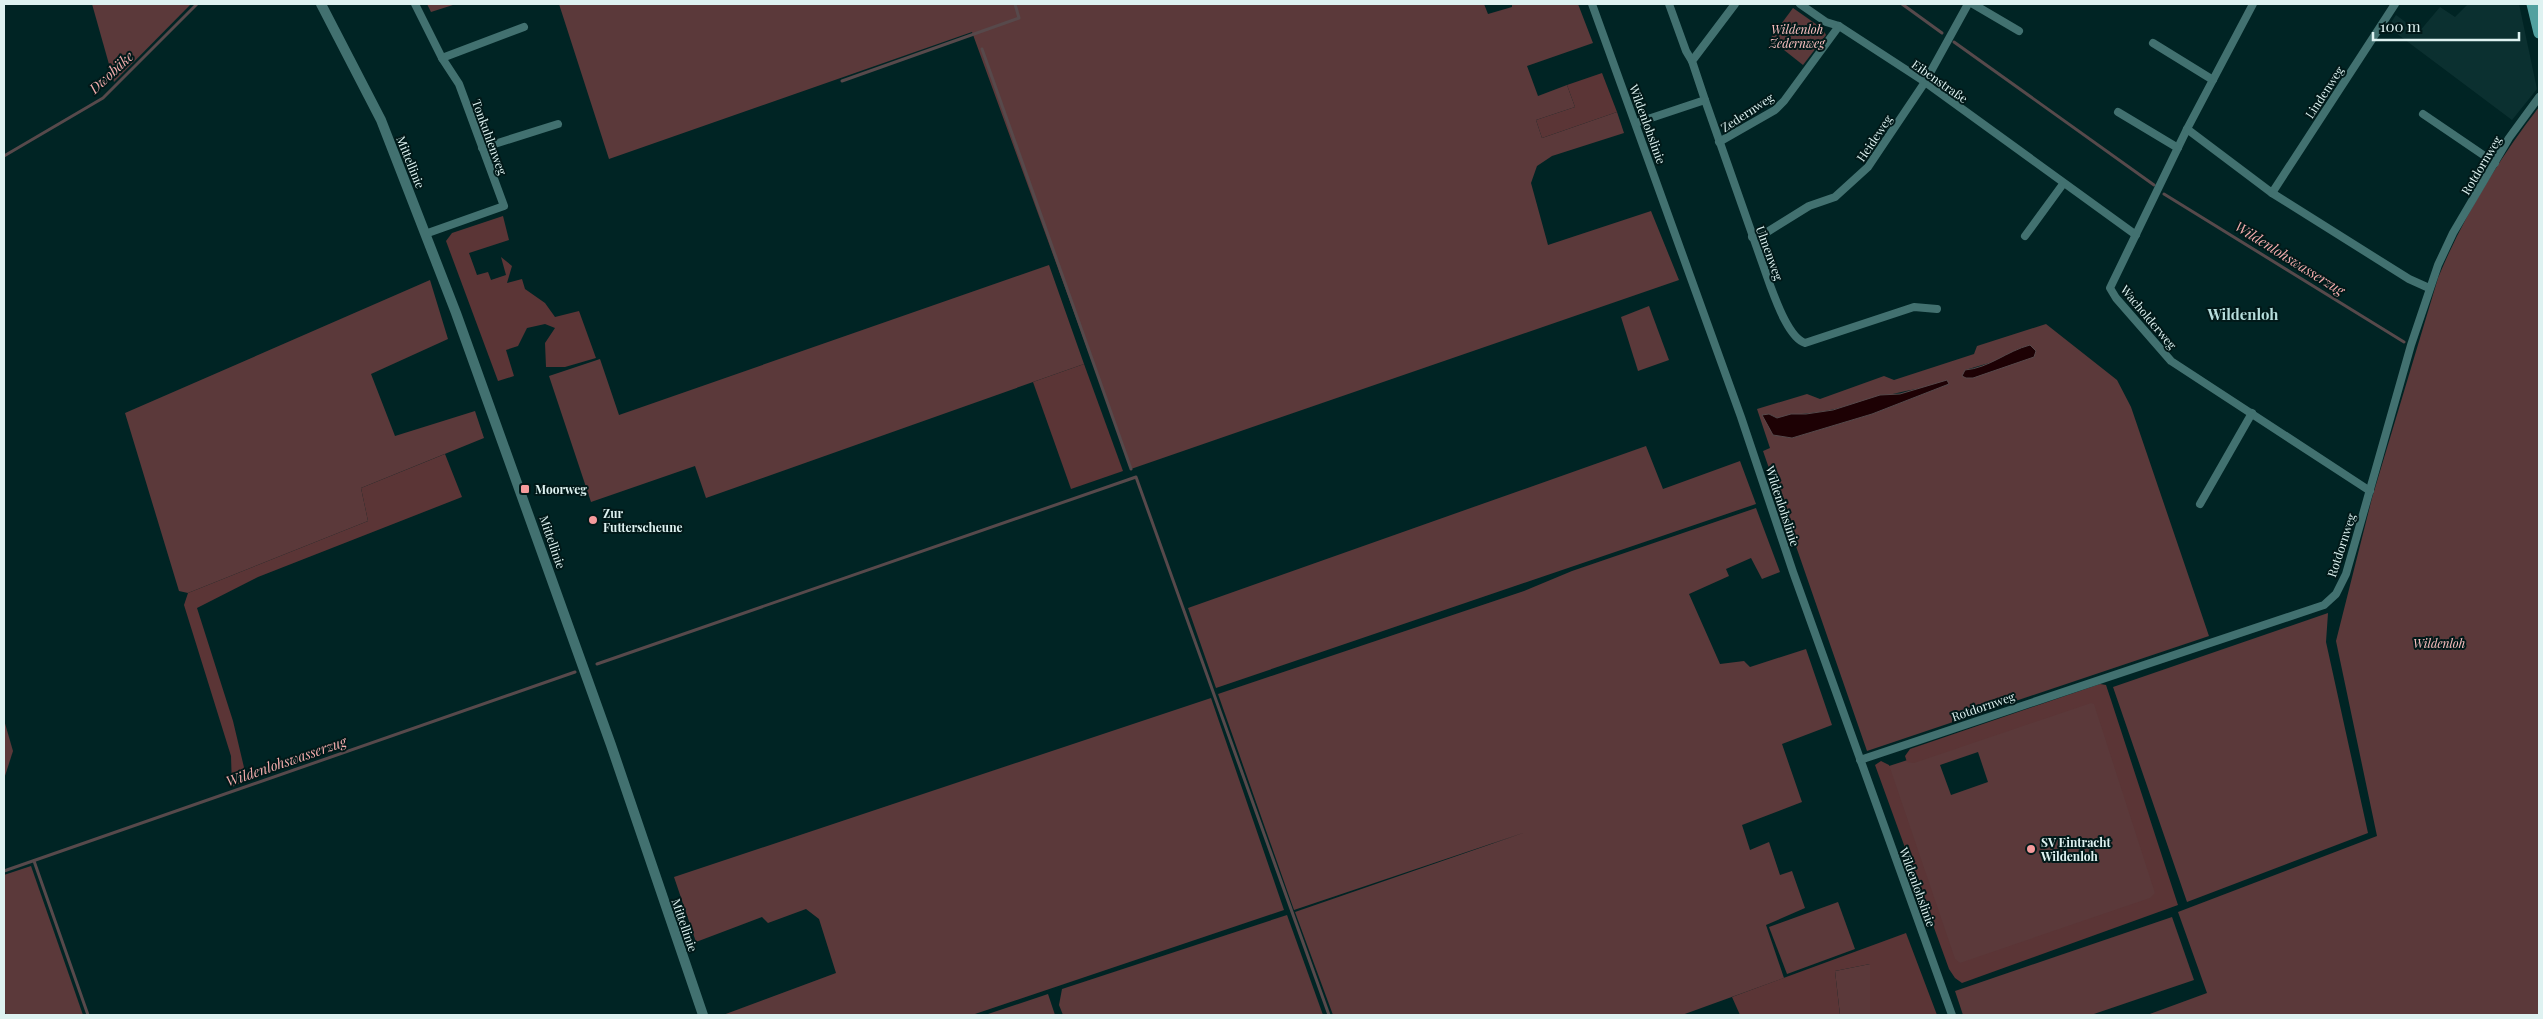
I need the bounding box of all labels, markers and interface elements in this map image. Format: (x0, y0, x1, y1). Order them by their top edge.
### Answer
scale bar (2373, 10, 2519, 42)
text: 100 m (2380, 16, 2421, 36)
park label: Wildenloh Zedernweg (1768, 21, 1826, 51)
water label: Dwobäke (84, 47, 137, 98)
street label: Eibenstraße (1909, 56, 1971, 106)
street label: Lindenweg (2301, 62, 2347, 121)
street label: Wildenlohslinie (1626, 81, 1670, 166)
street label: Zedernweg (1717, 89, 1777, 135)
street label: Tonkuhlenweg (469, 97, 511, 178)
street label: Heideweg (1853, 111, 1896, 164)
street label: Rotdornweg (2457, 132, 2505, 197)
street label: Mittellinie (393, 133, 429, 191)
water label: Wildenlohswasserzug (2231, 216, 2350, 300)
street label: Ulmenweg (1753, 224, 1787, 283)
street label: Wacholderweg (2117, 281, 2181, 353)
district label: Wildenloh (2207, 304, 2278, 324)
street label: Wildenlohslinie (1762, 463, 1804, 548)
place label: Moorweg (535, 481, 587, 497)
marker: Moorweg (519, 483, 531, 495)
place label: Zur Futterscheune (603, 505, 683, 535)
street label: Rotdornweg (2323, 510, 2359, 579)
street label: Mittellinie (536, 513, 570, 571)
marker: Zur Futterscheune (587, 514, 599, 526)
park label: Wildenloh (2413, 635, 2465, 651)
street label: Rotdornweg (1949, 687, 2017, 724)
water label: Wildenlohswasserzug (223, 731, 350, 791)
place label: SV Eintracht Wildenloh (2040, 834, 2112, 864)
marker: SV Eintracht Wildenloh (2025, 843, 2037, 855)
street label: Wildenlohslinie (1896, 844, 1940, 929)
street label: Mittellinie (668, 896, 702, 954)

